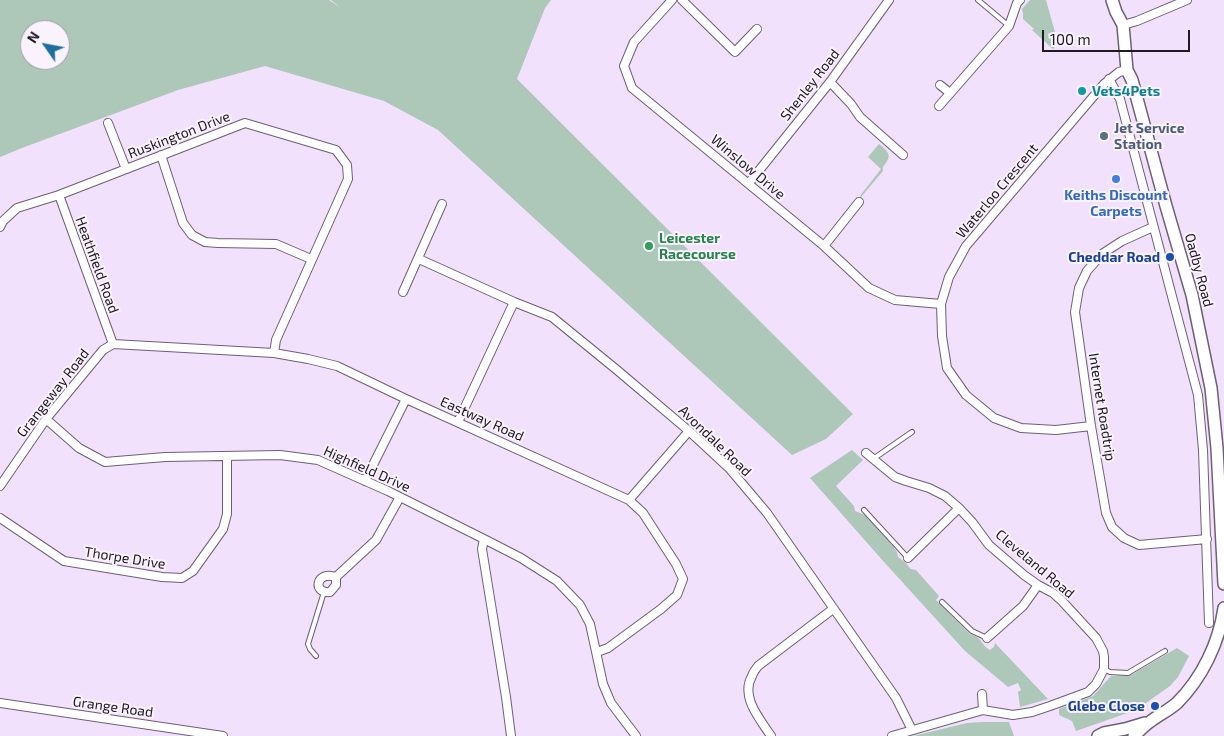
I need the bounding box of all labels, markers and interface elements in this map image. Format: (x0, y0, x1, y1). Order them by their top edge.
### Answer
north arrow (20, 20, 70, 70)
scale bar (1044, 20, 1192, 52)
text: N (23, 28, 43, 46)
text: 100 m (1050, 30, 1091, 48)
street label: Shenley Road (777, 46, 843, 124)
place label: Vets4Pets (1092, 83, 1160, 99)
marker: Vets4Pets (1076, 85, 1088, 97)
street label: Ruskington Drive (126, 108, 232, 162)
place label: Jet Service Station (1114, 120, 1185, 152)
marker: Jet Service Station (1098, 130, 1110, 142)
street label: Winslow Drive (707, 131, 789, 203)
street label: Waterloo Crescent (953, 140, 1041, 242)
marker: Keiths Discount Carpets (1110, 173, 1122, 185)
place label: Keiths Discount Carpets (1064, 187, 1168, 220)
street label: Heathfield Road (72, 214, 122, 316)
place label: Leicester Racecourse (659, 230, 736, 262)
street label: Oadby Road (1181, 231, 1217, 309)
marker: Leicester Racecourse (643, 240, 655, 252)
place label: Cheddar Road (1068, 249, 1160, 265)
marker: Cheddar Road (1164, 251, 1176, 263)
street label: Grangeway Road (13, 345, 93, 441)
street label: Internet Roadtrip (1085, 352, 1119, 462)
street label: Eastway Road (438, 393, 526, 445)
street label: Avondale Road (675, 402, 755, 480)
street label: Highfield Drive (321, 442, 413, 496)
street label: Cleveland Road (992, 526, 1078, 602)
street label: Thorpe Drive (83, 543, 167, 573)
street label: Grange Road (72, 693, 154, 721)
place label: Glebe Close (1068, 698, 1145, 714)
marker: Glebe Close (1149, 700, 1161, 712)

